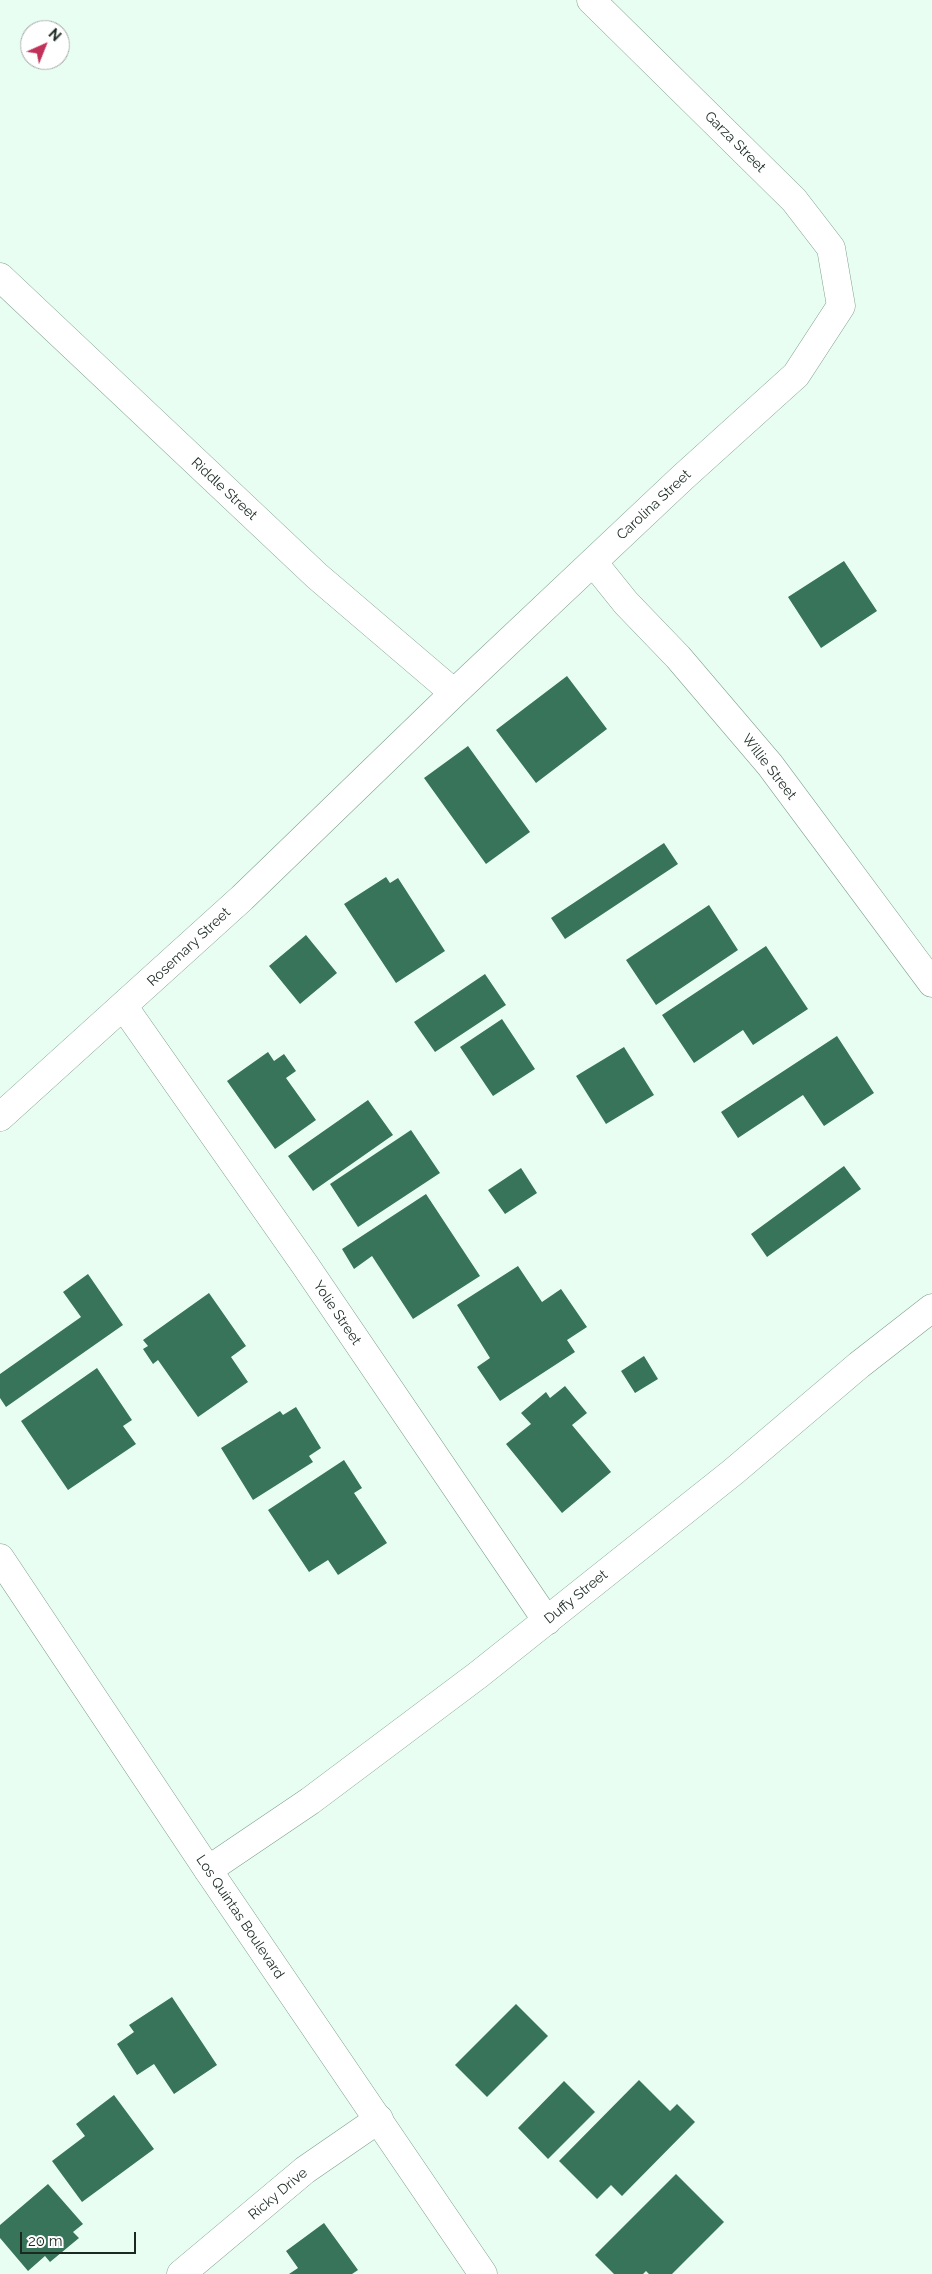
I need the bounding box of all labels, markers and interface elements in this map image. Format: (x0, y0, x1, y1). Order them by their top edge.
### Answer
north arrow (20, 20, 70, 70)
text: N (45, 25, 64, 44)
street label: Garza Street (701, 108, 769, 176)
street label: Riddle Street (188, 454, 260, 524)
street label: Carolina Street (613, 466, 695, 544)
street label: Willie Street (738, 731, 800, 803)
street label: Rosemary Street (144, 904, 234, 990)
street label: Yolie Street (309, 1278, 365, 1348)
street label: Duffy Street (541, 1566, 611, 1628)
street label: Los Quintas Boulevard (192, 1852, 288, 1982)
street label: Ricky Drive (245, 2164, 311, 2224)
scale bar (22, 2222, 139, 2254)
text: 20 m (28, 2232, 63, 2250)

